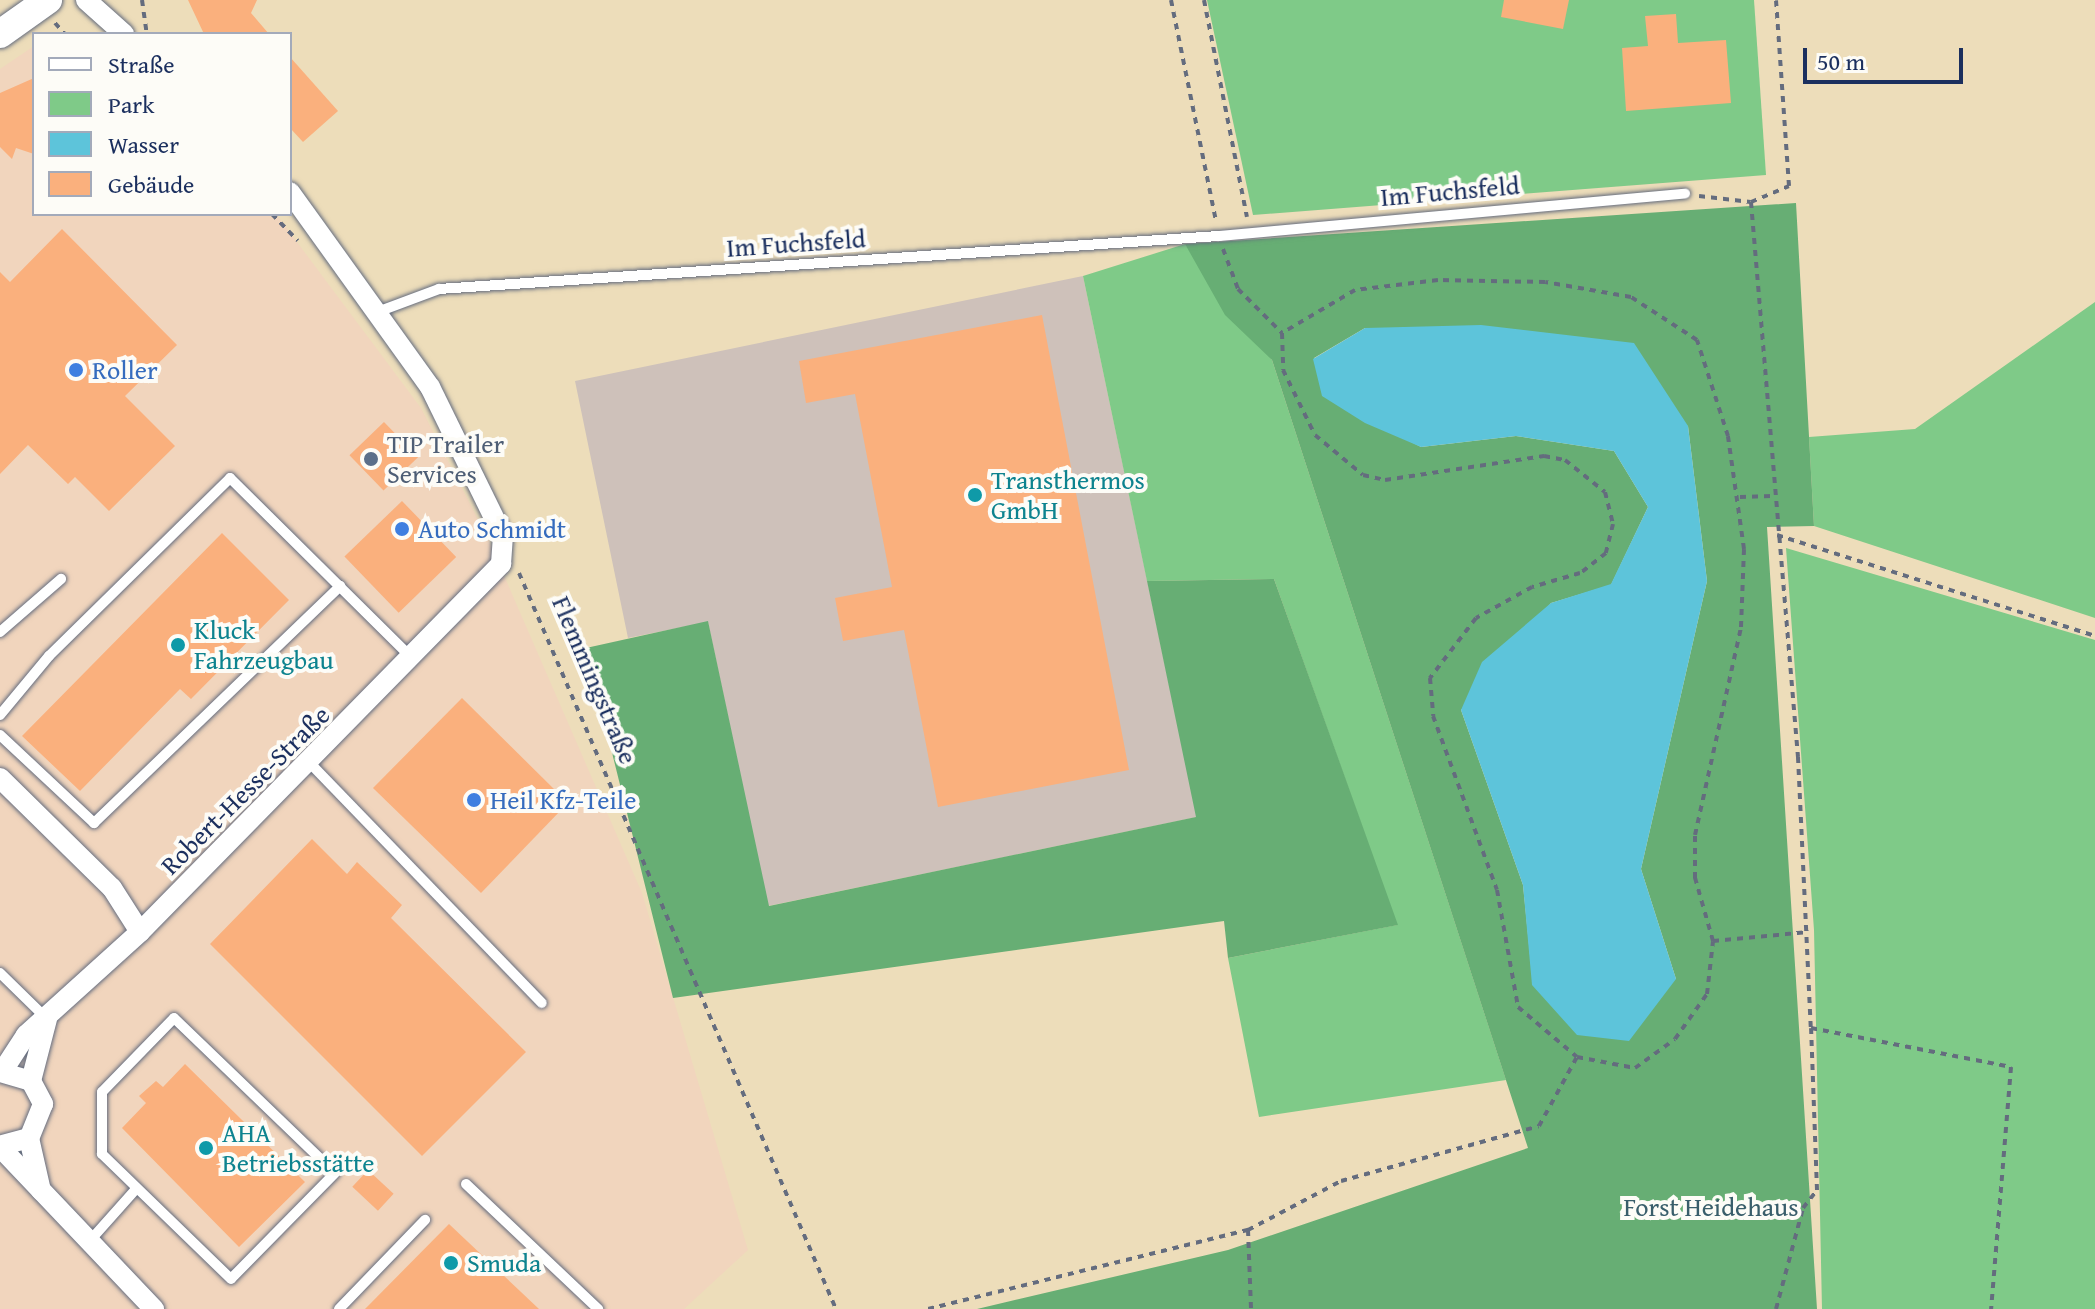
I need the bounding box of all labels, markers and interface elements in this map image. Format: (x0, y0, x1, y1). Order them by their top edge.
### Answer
legend (32, 32, 292, 216)
scale bar (1807, 32, 1967, 82)
text: 50 m (1817, 44, 1865, 79)
text: Straße (108, 47, 175, 82)
text: Park (108, 87, 154, 122)
text: Wasser (108, 127, 179, 162)
text: Gebäude (108, 167, 194, 202)
street label: Im Fuchsfeld (1379, 169, 1521, 213)
street label: Im Fuchsfeld (725, 223, 867, 263)
place label: Roller (92, 354, 158, 386)
marker: Roller (67, 361, 85, 379)
place label: TIP Trailer Services (387, 428, 504, 490)
marker: TIP Trailer Services (362, 450, 380, 468)
place label: Transthermos GmbH (991, 464, 1145, 526)
marker: Transthermos GmbH (966, 486, 984, 504)
place label: Auto Schmidt (418, 513, 566, 545)
marker: Auto Schmidt (393, 520, 411, 538)
street label: Flemmingstraße (546, 591, 644, 769)
place label: Kluck Fahrzeugbau (194, 614, 334, 676)
marker: Kluck Fahrzeugbau (169, 636, 187, 654)
street label: Robert-Hesse-Straße (154, 699, 336, 881)
place label: Heil Kfz-Teile (490, 784, 636, 816)
marker: Heil Kfz-Teile (465, 791, 483, 809)
place label: AHA Betriebsstätte (222, 1117, 374, 1178)
marker: AHA Betriebsstätte (197, 1139, 215, 1157)
park label: Forst Heidehaus (1624, 1191, 1798, 1223)
place label: Smuda (467, 1247, 541, 1279)
marker: Smuda (442, 1254, 460, 1272)

